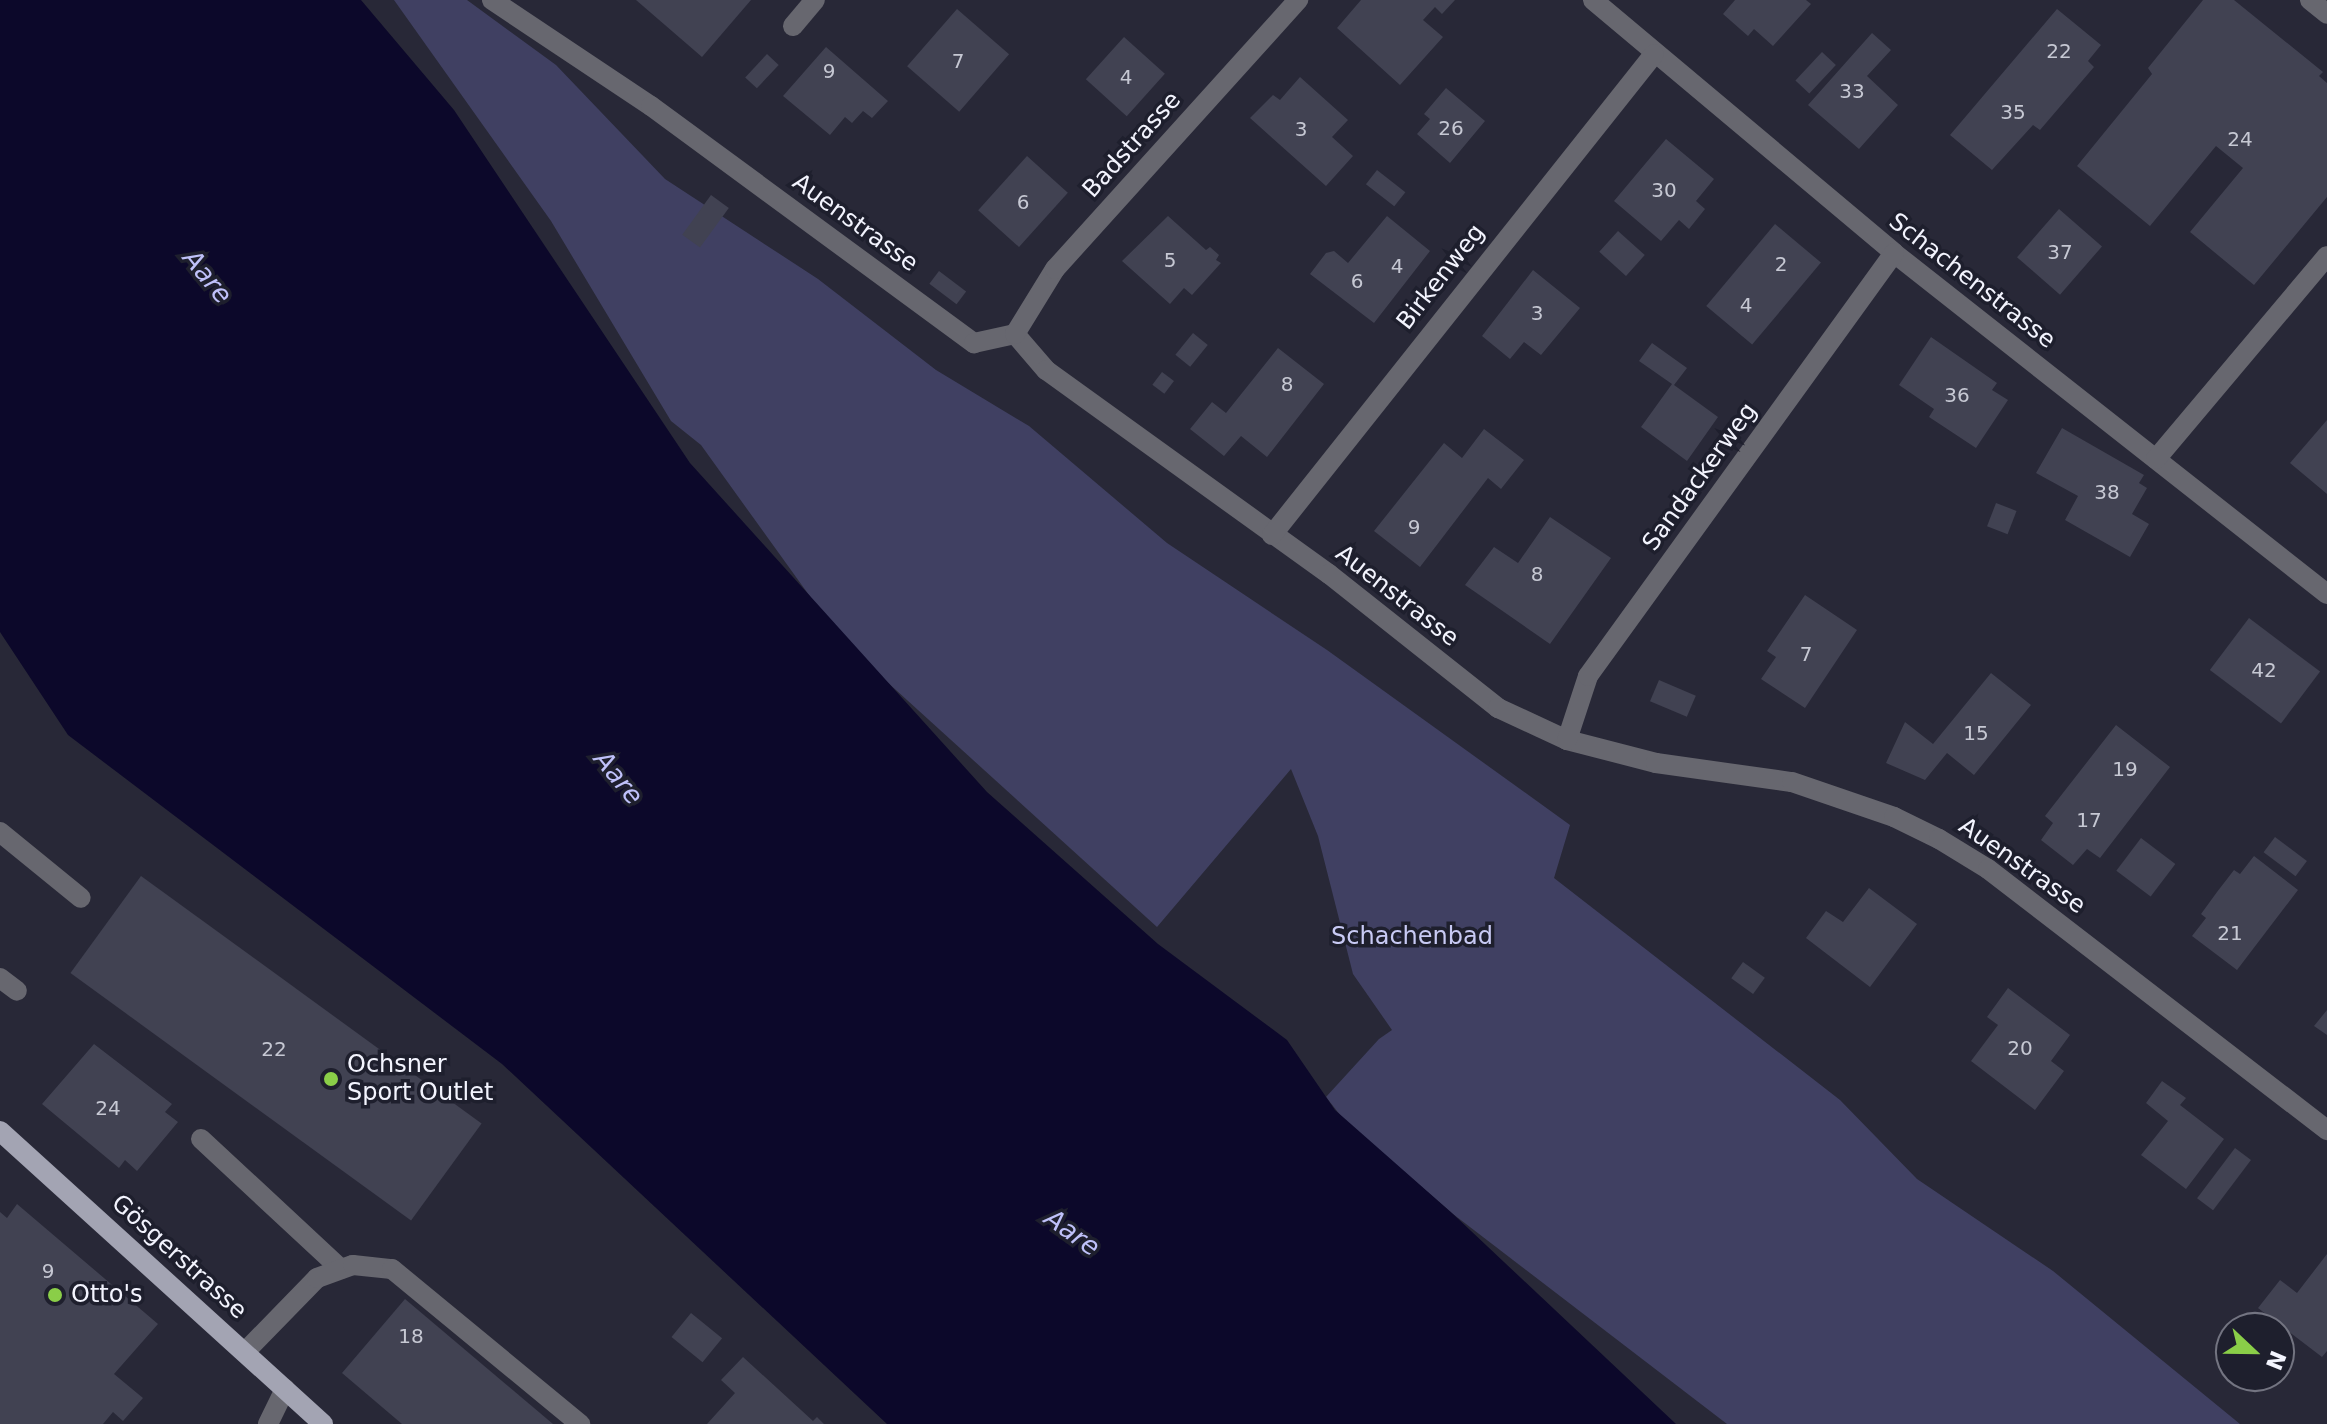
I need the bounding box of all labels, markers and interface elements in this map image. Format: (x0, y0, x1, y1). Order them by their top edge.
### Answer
house number: 22 (2046, 39, 2072, 63)
house number: 7 (952, 49, 964, 73)
house number: 9 (823, 59, 835, 83)
house number: 4 (1120, 65, 1132, 89)
house number: 33 (1839, 79, 1865, 103)
street label: Badstrasse (1077, 86, 1187, 204)
house number: 35 (2000, 100, 2026, 124)
house number: 26 (1438, 116, 1464, 140)
house number: 3 (1295, 117, 1307, 141)
house number: 24 (2227, 127, 2253, 151)
street label: Auenstrasse (787, 168, 923, 278)
house number: 30 (1651, 178, 1677, 202)
house number: 6 (1017, 190, 1029, 214)
street label: Schachenstrasse (1883, 207, 2061, 355)
street label: Birkenweg (1391, 219, 1491, 335)
house number: 37 (2047, 240, 2073, 264)
water label: Aare (176, 244, 238, 310)
house number: 5 (1164, 248, 1176, 272)
house number: 2 (1775, 252, 1787, 276)
house number: 4 (1391, 254, 1403, 278)
house number: 6 (1351, 269, 1363, 293)
house number: 4 (1740, 293, 1752, 317)
house number: 3 (1531, 301, 1543, 325)
house number: 8 (1281, 372, 1293, 396)
house number: 36 (1944, 383, 1970, 407)
street label: Sandackerweg (1637, 398, 1763, 556)
house number: 38 (2094, 480, 2120, 504)
house number: 9 (1408, 515, 1420, 539)
street label: Auenstrasse (1330, 539, 1464, 653)
house number: 8 (1531, 562, 1543, 586)
house number: 7 (1800, 642, 1812, 666)
house number: 42 (2251, 658, 2277, 682)
house number: 15 (1963, 721, 1989, 745)
water label: Aare (587, 745, 649, 811)
house number: 19 (2112, 757, 2138, 781)
house number: 17 (2076, 808, 2102, 832)
street label: Auenstrasse (1953, 812, 2091, 920)
house number: 21 (2217, 921, 2243, 945)
park label: Schachenbad (1331, 923, 1493, 951)
house number: 20 (2007, 1036, 2033, 1060)
house number: 22 (261, 1037, 287, 1061)
place label: Ochsner Sport Outlet (347, 1051, 493, 1107)
marker: Ochsner Sport Outlet (322, 1070, 340, 1088)
house number: 24 (95, 1096, 121, 1120)
street label: Gösgerstrasse (105, 1189, 253, 1325)
water label: Aare (1038, 1203, 1106, 1263)
house number: 9 (42, 1259, 54, 1283)
place label: Otto's (71, 1281, 142, 1309)
marker: Otto's (46, 1286, 64, 1304)
north arrow (2215, 1312, 2295, 1392)
house number: 18 (398, 1324, 424, 1348)
text: N (2261, 1347, 2291, 1374)

